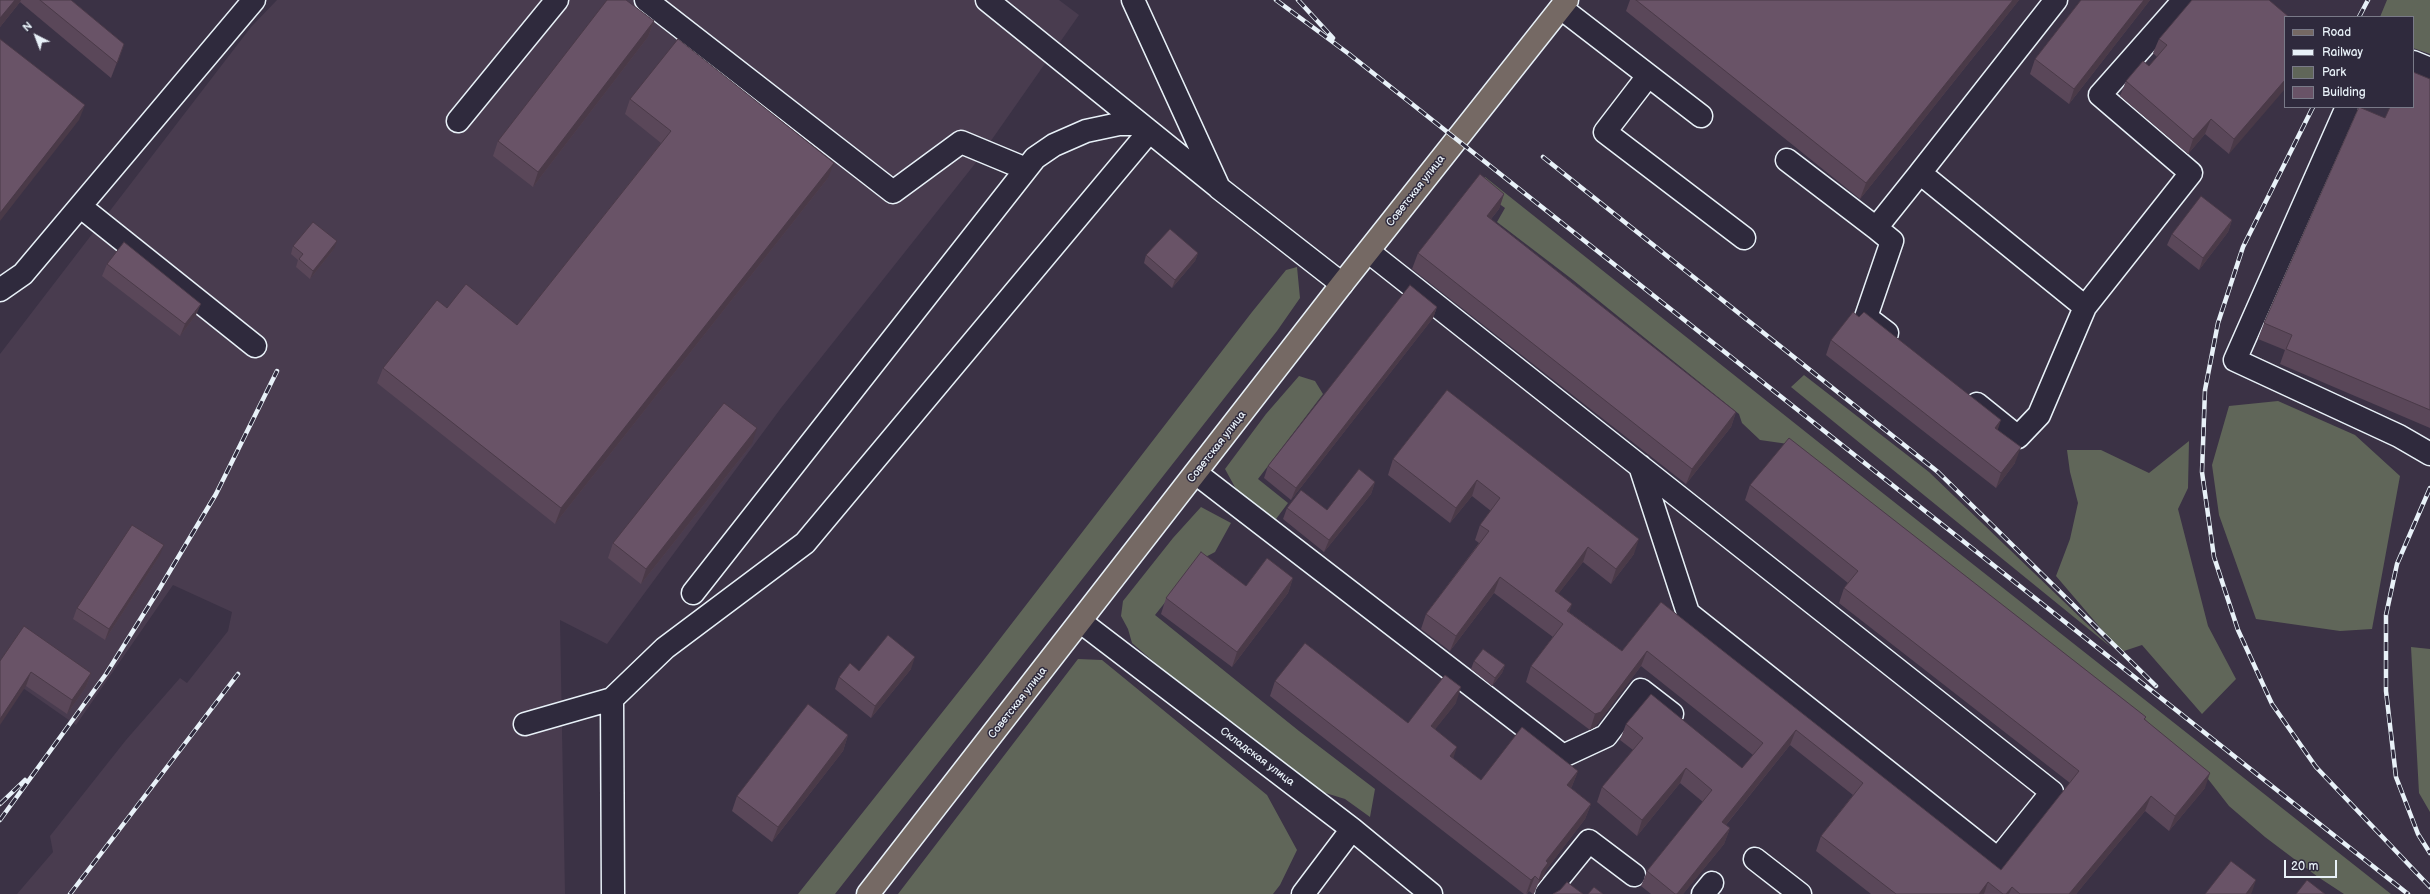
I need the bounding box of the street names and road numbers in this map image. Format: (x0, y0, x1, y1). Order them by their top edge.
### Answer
street label: Советская улица (1384, 153, 1448, 229)
street label: Советская улица (1185, 409, 1249, 485)
street label: Советская улица (986, 665, 1050, 741)
street label: Складская улица (1217, 725, 1297, 789)

